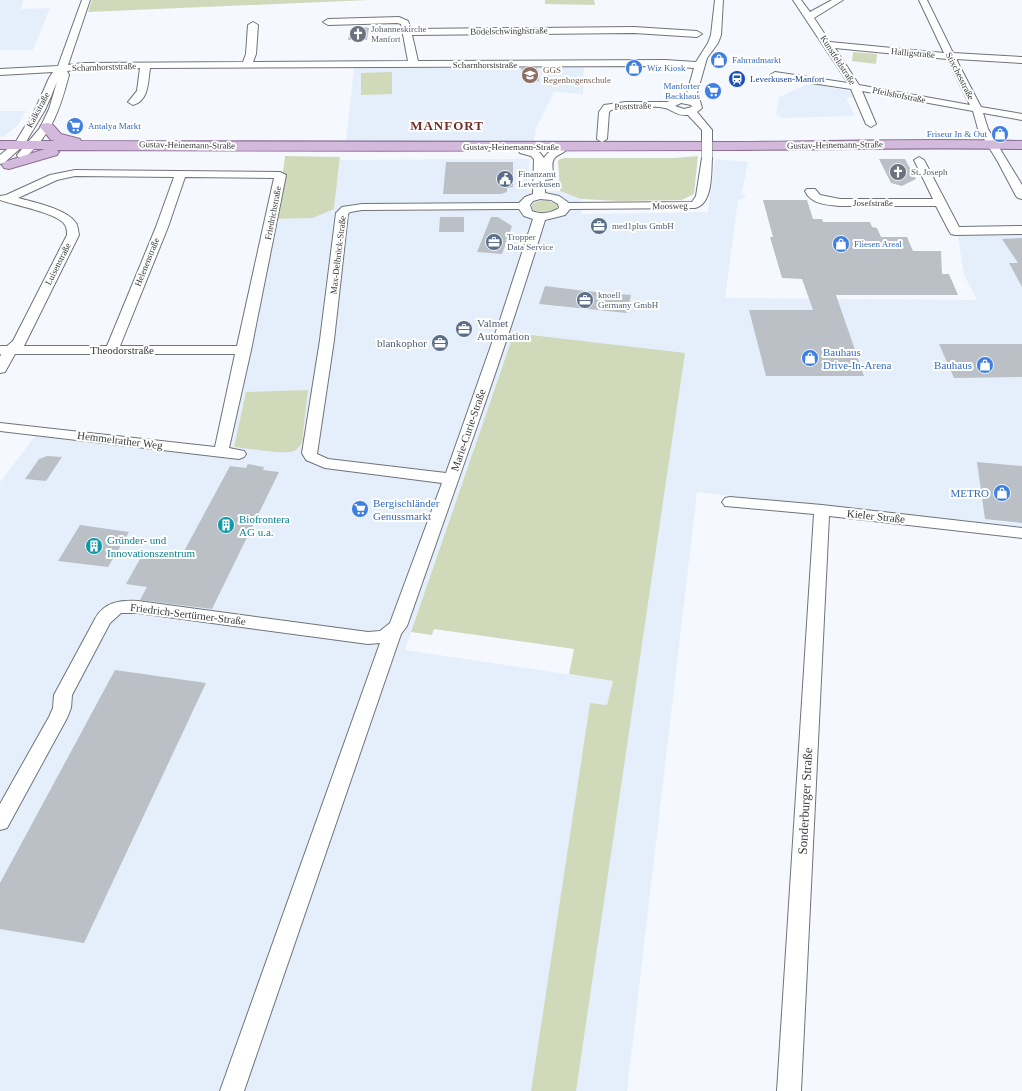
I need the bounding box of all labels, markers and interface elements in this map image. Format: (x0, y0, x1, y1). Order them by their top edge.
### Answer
church icon: Johanneskirche Manfort (348, 24, 368, 44)
place label: Johanneskirche Manfort (371, 24, 426, 44)
street label: Bodelschwinghstraße (470, 25, 548, 37)
street label: Kunstfeldstraße (818, 33, 858, 87)
street label: Halligstraße (891, 46, 935, 60)
shop icon: Fahrradmarkt (709, 50, 729, 70)
street label: Stixchesstraße (944, 51, 976, 101)
place label: Fahrradmarkt (732, 55, 781, 65)
shop icon: Wiz Kiosk (624, 58, 644, 78)
street label: Scharnhorststraße (453, 60, 517, 70)
street label: Scharnhorststraße (72, 61, 136, 73)
place label: Wiz Kiosk (647, 63, 686, 73)
school or university icon: GGS Regenbogenschule (520, 65, 540, 85)
place label: GGS Regenbogenschule (543, 65, 611, 85)
station icon: Leverkusen-Manfort (727, 69, 747, 89)
place label: Leverkusen-Manfort (750, 74, 825, 84)
place label: Manforter Backhaus (664, 81, 700, 101)
supermarket icon: Manforter Backhaus (703, 81, 723, 101)
street label: Pfeilshofstraße (872, 85, 926, 105)
street label: Kalkstraße (24, 90, 52, 130)
street label: Poststraße (614, 100, 652, 112)
supermarket icon: Antalya Markt (65, 116, 85, 136)
district label: MANFORT (410, 118, 484, 133)
place label: Antalya Markt (88, 121, 141, 131)
shop icon: Friseur In & Out (990, 124, 1010, 144)
place label: Friseur In & Out (927, 129, 987, 139)
street label: Gustav-Heinemann-Straße (139, 139, 235, 151)
street label: Gustav-Heinemann-Straße (787, 139, 883, 151)
street label: Gustav-Heinemann-Straße (463, 142, 559, 152)
church icon: St. Joseph (888, 162, 908, 182)
place label: St. Joseph (911, 167, 948, 177)
public building icon: Finanzamt Leverkusen (495, 169, 515, 189)
place label: Finanzamt Leverkusen (518, 169, 560, 189)
street label: Friedrichstraße (263, 185, 283, 241)
street label: Josefstraße (853, 198, 893, 208)
street label: Moosweg (652, 201, 688, 211)
street label: Max-Delbrück-Straße (328, 215, 348, 295)
office icon: med1plus GmbH (589, 216, 609, 236)
place label: med1plus GmbH (612, 221, 674, 231)
office icon: Tropper Data Service (484, 232, 504, 252)
place label: Tropper Data Service (507, 232, 553, 252)
shop icon: Fliesen Areal (831, 234, 851, 254)
street label: Helenenstraße (133, 236, 161, 288)
place label: Fliesen Areal (854, 239, 902, 249)
street label: Luisenstraße (43, 241, 73, 287)
office icon: knoell Germany GmbH (575, 290, 595, 310)
place label: knoell Germany GmbH (598, 290, 659, 310)
place label: Valmet Automation (477, 317, 530, 342)
office icon: Valmet Automation (454, 319, 474, 339)
office icon: blankophor (430, 333, 450, 353)
place label: blankophor (377, 337, 427, 349)
street label: Theodorstraße (90, 344, 154, 356)
place label: Bauhaus Drive-In-Arena (823, 346, 892, 371)
shop icon: Bauhaus Drive-In-Arena (800, 348, 820, 368)
shop icon: Bauhaus (975, 355, 995, 375)
place label: Bauhaus (934, 359, 972, 371)
street label: Marie-Curie-Straße (448, 387, 488, 473)
street label: Hemmelrather Weg (77, 429, 164, 451)
shop icon: METRO (992, 483, 1012, 503)
place label: METRO (951, 487, 989, 499)
place label: Bergischländer Genussmarkt (373, 497, 440, 522)
supermarket icon: Bergischländer Genussmarkt (350, 499, 370, 519)
street label: Kieler Straße (846, 507, 906, 525)
place label: Biofrontera AG u.a. (239, 513, 290, 538)
building icon: Biofrontera AG u.a. (216, 515, 236, 535)
place label: Gründer- und Innovationszentrum (107, 534, 195, 559)
building icon: Gründer- und Innovationszentrum (84, 536, 104, 556)
street label: Friedrich-Sertürner-Straße (129, 601, 247, 627)
street label: Sonderburger Straße (795, 747, 815, 855)

